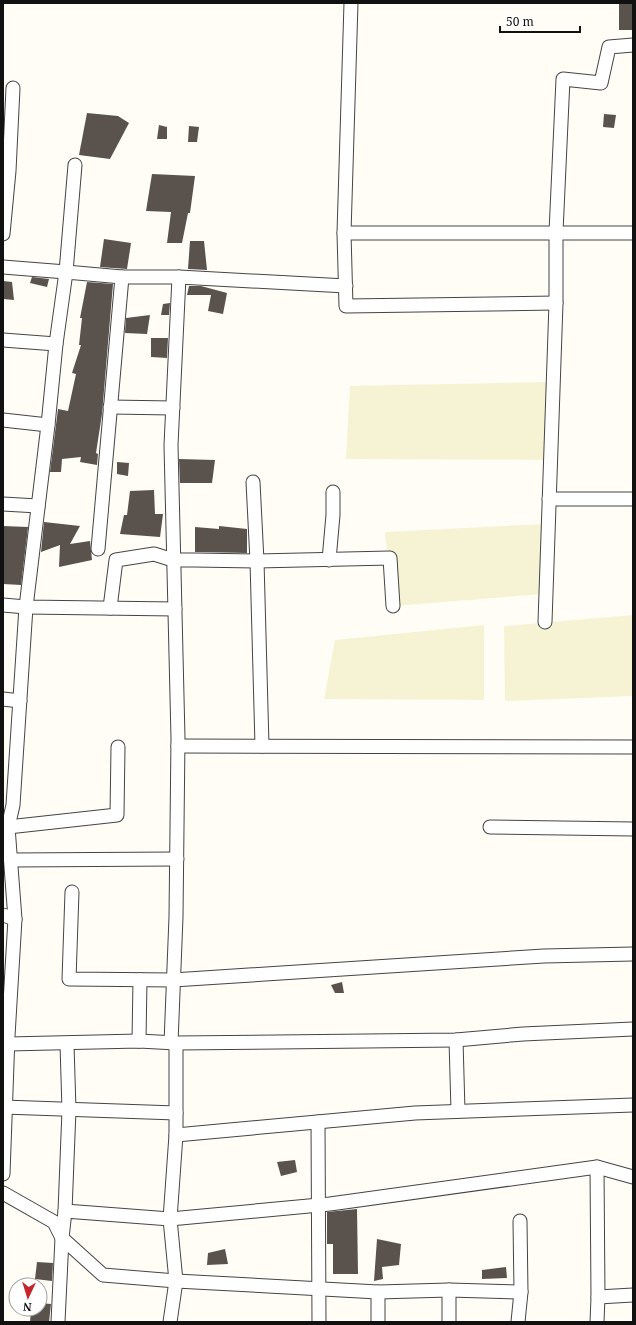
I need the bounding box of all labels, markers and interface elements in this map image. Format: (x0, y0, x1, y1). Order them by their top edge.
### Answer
scale bar (500, 8, 580, 34)
text: 50 m (506, 13, 534, 30)
north arrow (8, 1277, 48, 1317)
text: N (22, 1300, 32, 1315)

